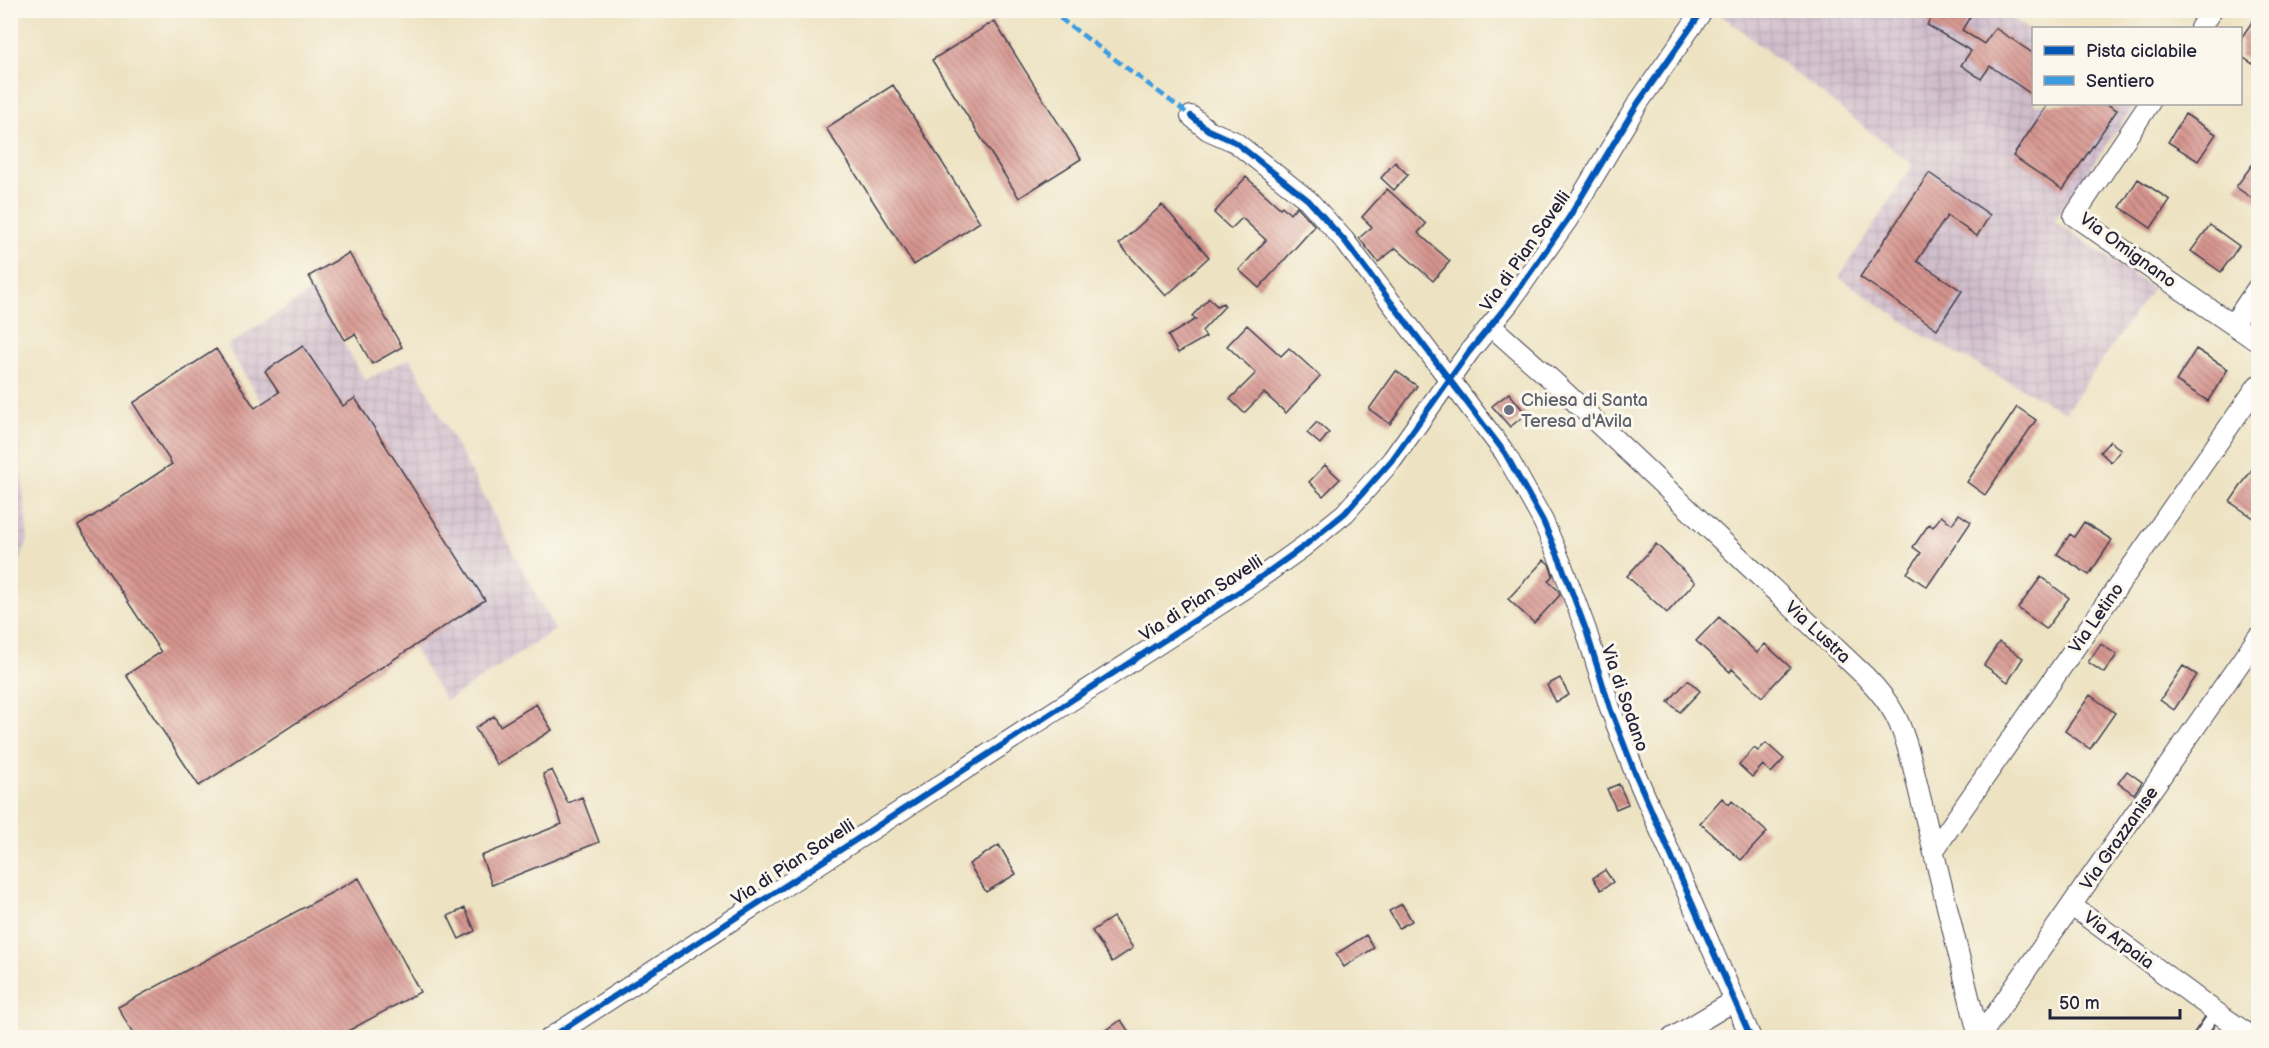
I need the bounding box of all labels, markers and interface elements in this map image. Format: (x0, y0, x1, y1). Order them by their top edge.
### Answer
legend (2032, 27, 2242, 105)
text: Pista ciclabile (2086, 41, 2197, 62)
text: Sentiero (2086, 71, 2155, 92)
street label: Via di Pian Savelli (1476, 187, 1575, 316)
street label: Via Omignano (2075, 208, 2180, 292)
place label: Chiesa di Santa Teresa d'Avila (1521, 390, 1648, 432)
marker: Chiesa di Santa Teresa d'Avila (1502, 403, 1516, 417)
street label: Via di Pian Savelli (1136, 551, 1267, 646)
street label: Via Letino (2065, 579, 2128, 657)
street label: Via Lustra (1781, 597, 1855, 668)
street label: Via di Sodano (1596, 642, 1653, 754)
street label: Via Grazzanise (2076, 782, 2163, 894)
street label: Via di Pian Savelli (728, 815, 859, 910)
street label: Via Arpaia (2079, 907, 2158, 974)
scale bar (2050, 982, 2180, 1020)
text: 50 m (2059, 993, 2100, 1014)

